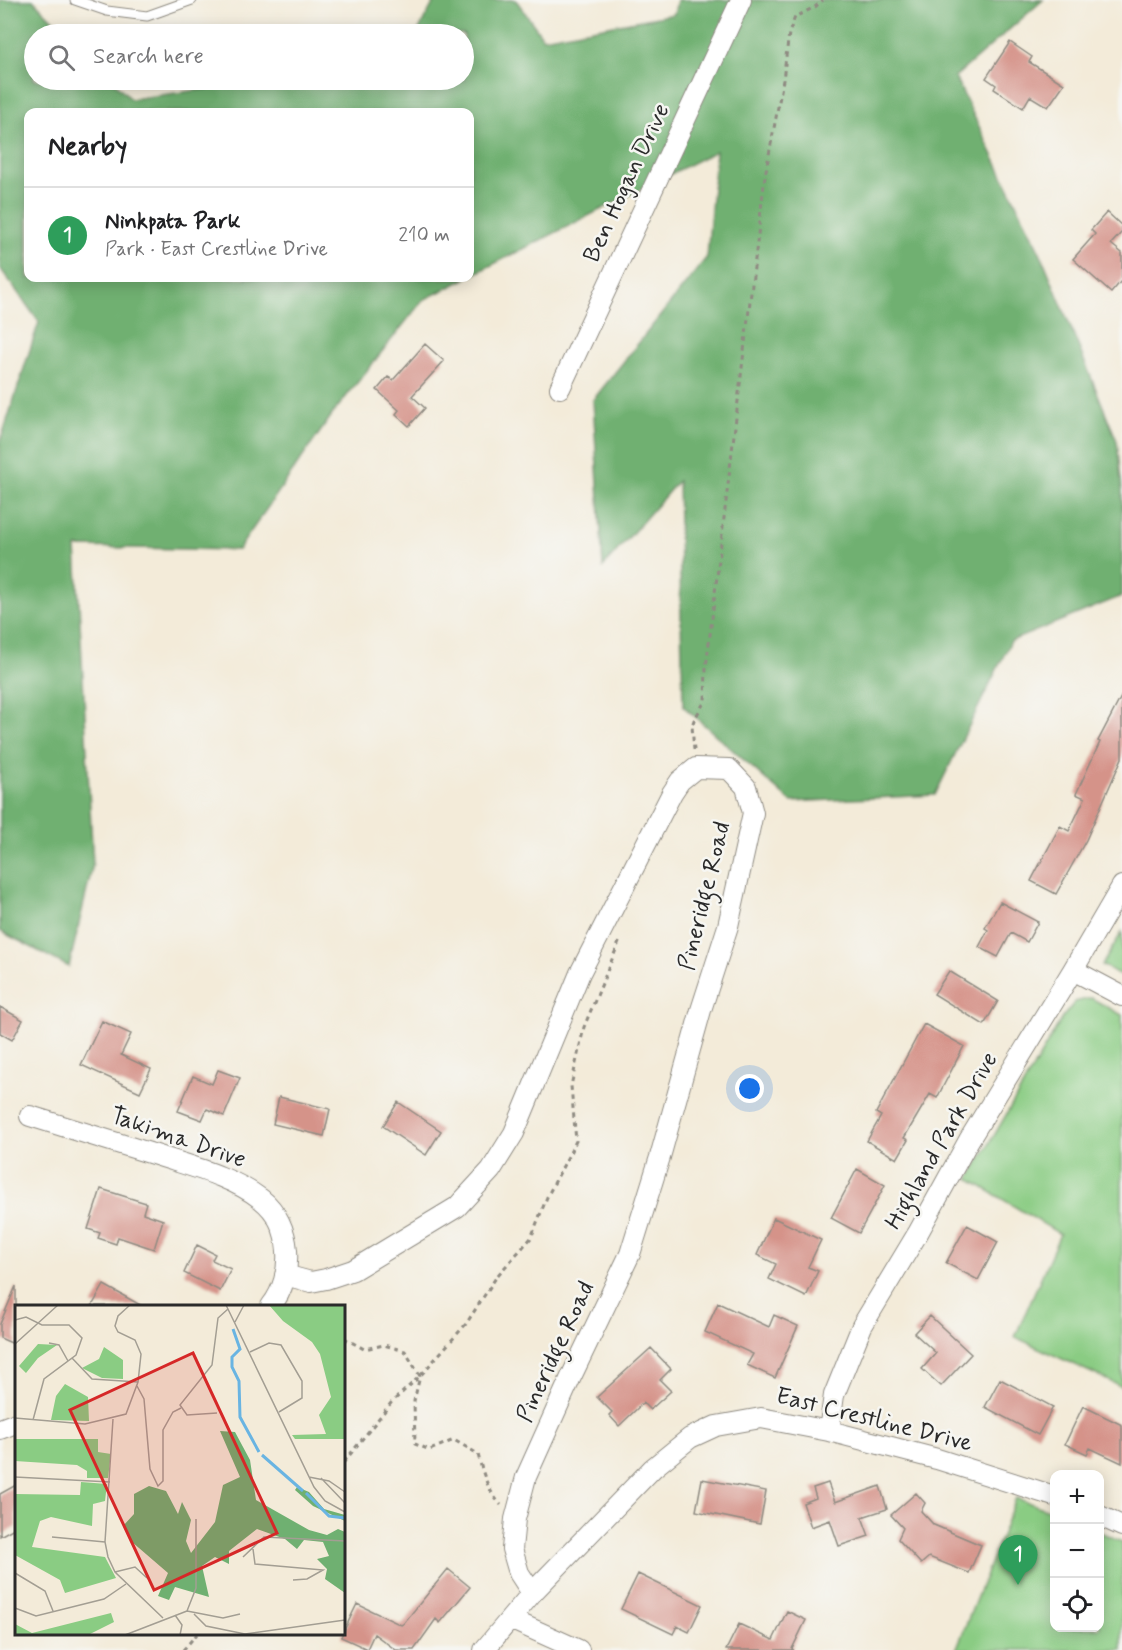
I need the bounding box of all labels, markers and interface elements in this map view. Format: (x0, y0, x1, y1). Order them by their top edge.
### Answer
search box (24, 24, 474, 90)
icon: search (45, 41, 78, 74)
text: Search here (93, 43, 204, 71)
street label: Ben Hogan Drive (577, 99, 677, 267)
text: Nearby (48, 130, 127, 164)
text: Ninkpata Park (105, 208, 240, 236)
text: 1 (63, 222, 72, 249)
text: 210 m (398, 222, 450, 249)
text: Park · East Crestline Drive (105, 236, 328, 263)
street label: Pineridge Road (672, 818, 741, 974)
street label: Highland Park Drive (879, 1047, 1008, 1237)
your location (735, 1074, 764, 1103)
street label: Takima Drive (106, 1100, 250, 1176)
street label: Pineridge Road (510, 1276, 605, 1429)
inset map (15, 1305, 345, 1635)
street label: East Crestline Drive (773, 1381, 975, 1459)
map controls (1050, 1470, 1104, 1632)
button: + (1050, 1470, 1104, 1524)
button: − (1050, 1524, 1104, 1578)
pin: 1 (998, 1536, 1038, 1585)
button: locate (1050, 1578, 1104, 1632)

